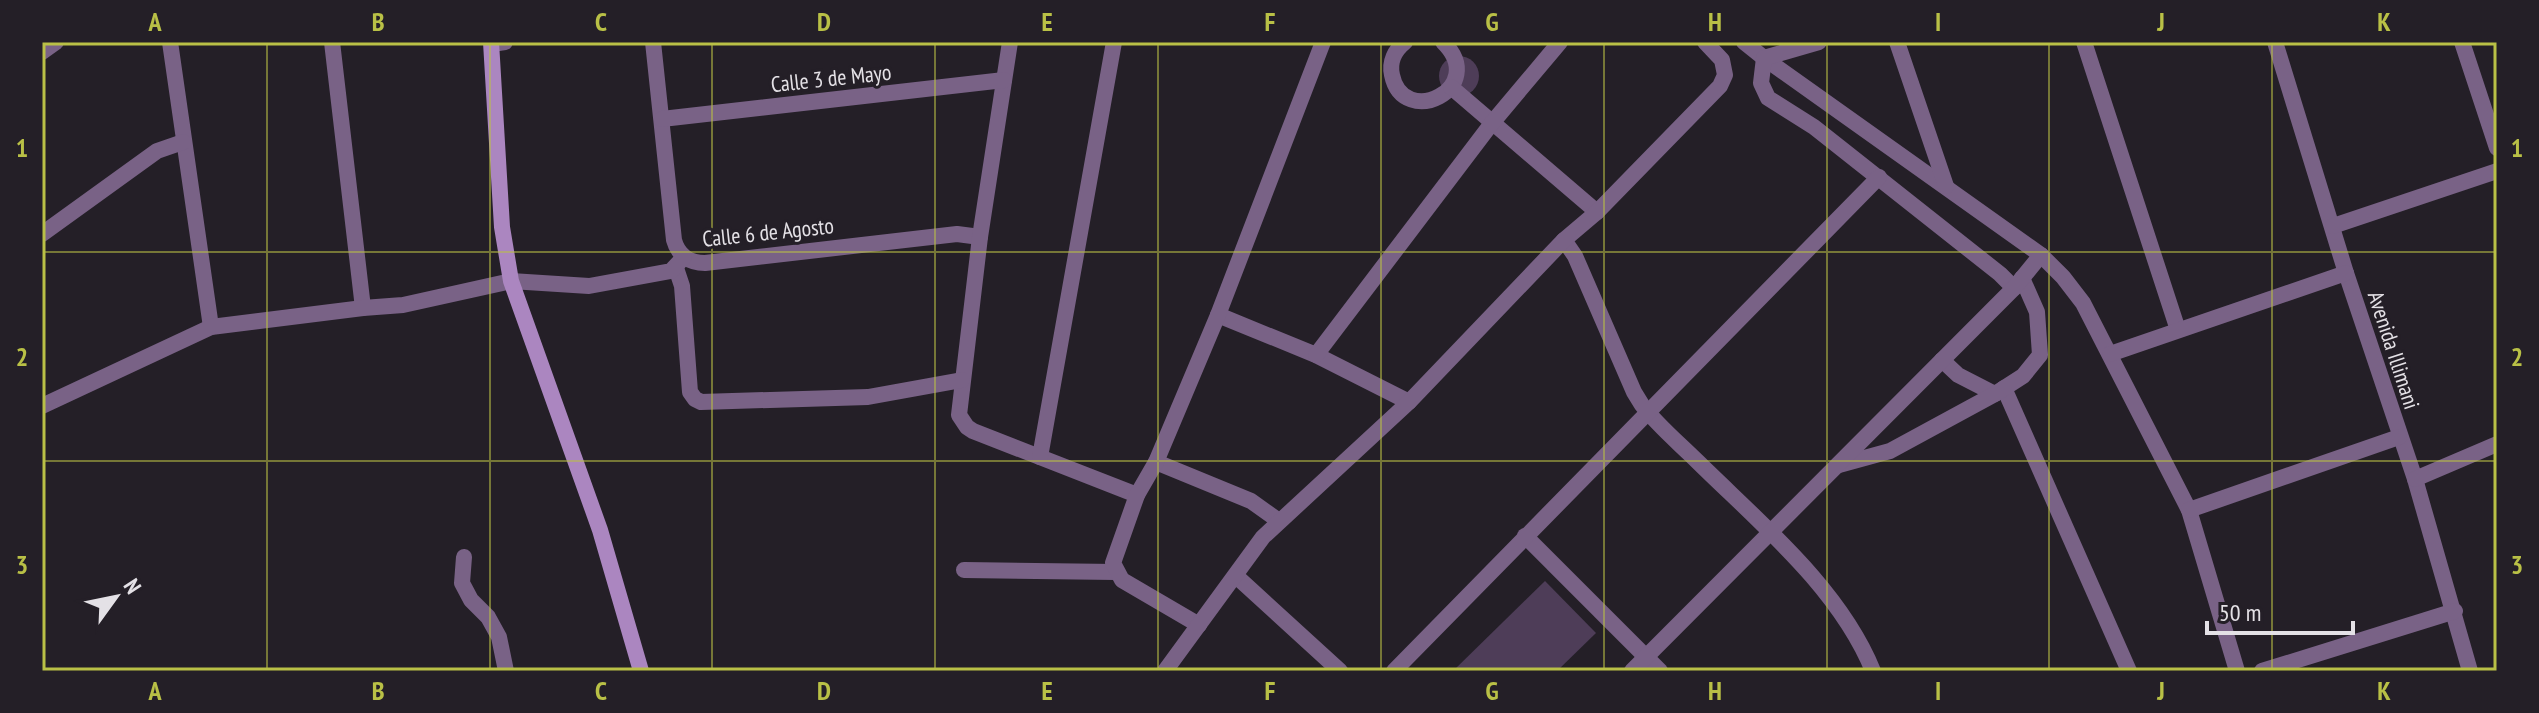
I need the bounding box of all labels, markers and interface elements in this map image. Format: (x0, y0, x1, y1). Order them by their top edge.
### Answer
text: A (147, 5, 162, 38)
text: B (372, 5, 385, 38)
text: C (595, 5, 607, 38)
text: D (817, 5, 831, 38)
text: E (1041, 5, 1053, 38)
text: F (1265, 5, 1276, 38)
text: G (1485, 5, 1499, 38)
text: H (1708, 5, 1722, 38)
text: I (1935, 5, 1941, 38)
text: J (2156, 5, 2165, 38)
text: K (2377, 5, 2391, 38)
street label: Calle 3 de Mayo (769, 58, 893, 98)
text: 1 (16, 131, 28, 164)
text: 1 (2511, 131, 2523, 164)
street label: Calle 6 de Agosto (701, 211, 835, 253)
street label: Avenida Illimani (2362, 287, 2426, 413)
text: 2 (16, 340, 28, 373)
text: 2 (2511, 340, 2523, 373)
text: 3 (16, 548, 28, 581)
text: 3 (2511, 548, 2523, 581)
north arrow (76, 557, 156, 637)
text: N (118, 573, 148, 599)
scale bar (2207, 585, 2353, 635)
text: 50 m (2219, 597, 2261, 628)
text: A (147, 674, 162, 707)
text: B (372, 674, 385, 707)
text: C (595, 674, 607, 707)
text: D (817, 674, 831, 707)
text: E (1041, 674, 1053, 707)
text: F (1265, 674, 1276, 707)
text: G (1485, 674, 1499, 707)
text: H (1708, 674, 1722, 707)
text: I (1935, 674, 1941, 707)
text: J (2156, 674, 2165, 707)
text: K (2377, 674, 2391, 707)

